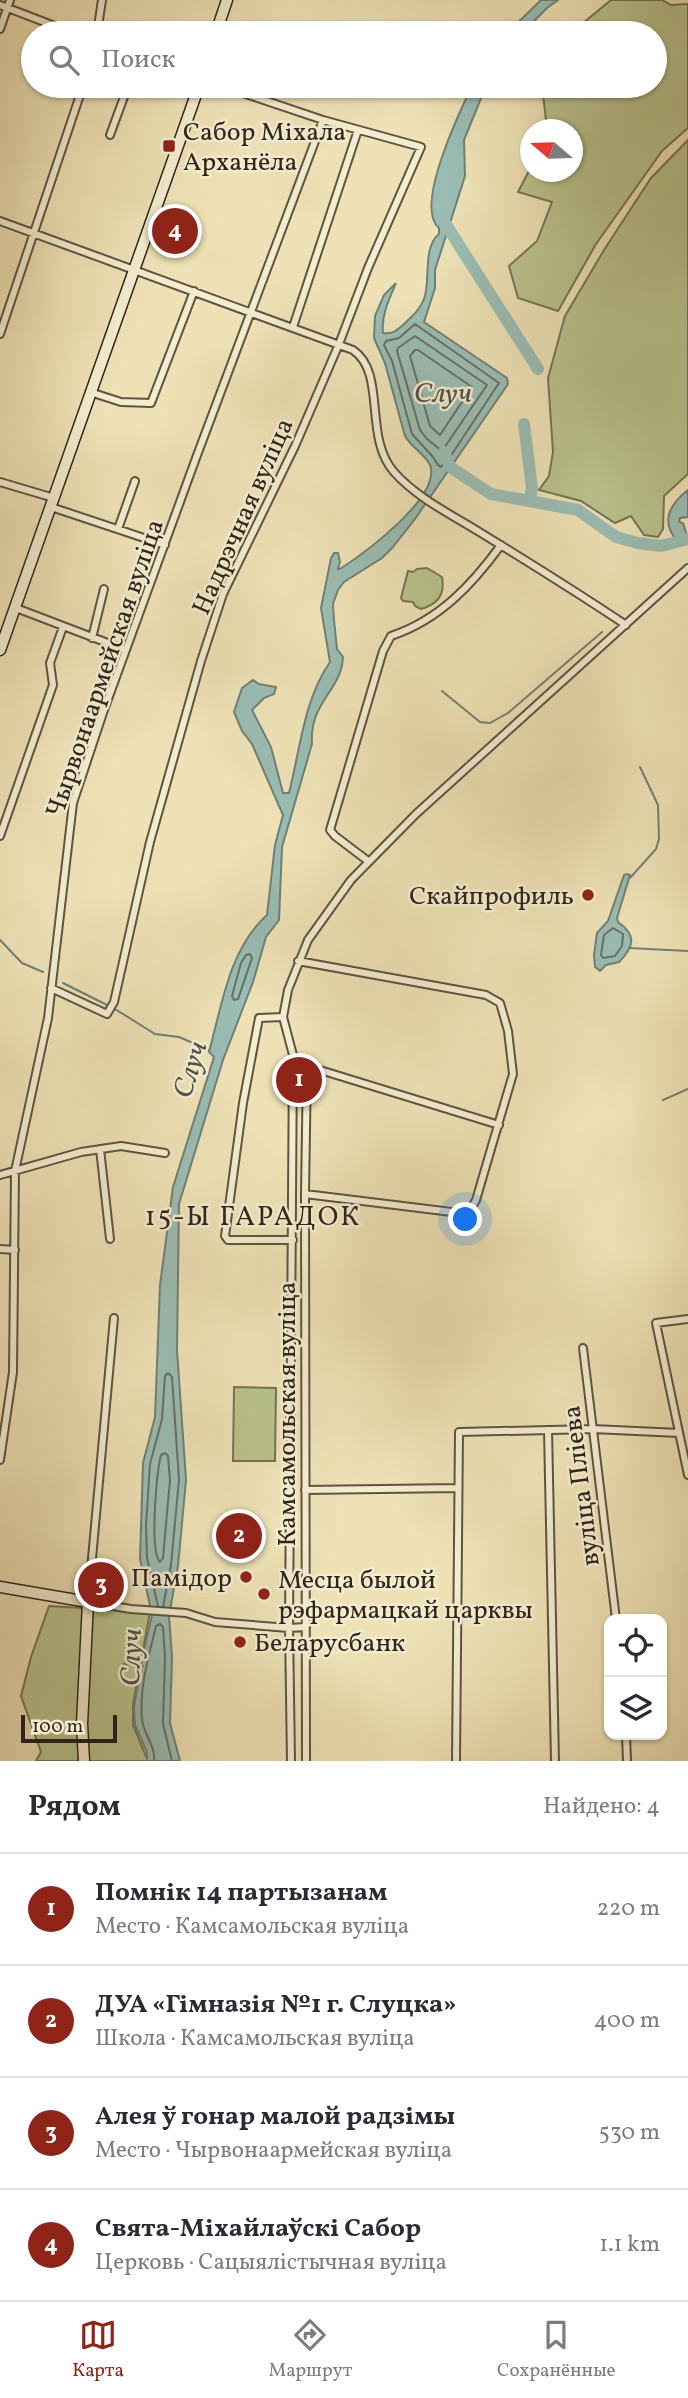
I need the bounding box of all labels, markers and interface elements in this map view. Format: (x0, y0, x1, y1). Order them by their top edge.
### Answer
search box (21, 21, 667, 98)
icon: search (45, 41, 83, 79)
text: Поиск (101, 42, 175, 78)
place label: Сабор Міхала Арханёла (183, 115, 346, 181)
north arrow (520, 119, 583, 182)
marker: Сабор Міхала Арханёла (161, 138, 177, 154)
pin: 4 (152, 205, 198, 257)
water label: Случ (414, 375, 472, 414)
street label: Надрэчная вуліца (184, 413, 303, 621)
street label: Чырвонаармейская вуліца (38, 515, 174, 823)
place label: Скайпрофиль (409, 879, 574, 915)
marker: Скайпрофиль (580, 887, 596, 903)
water label: Случ (164, 1036, 218, 1103)
pin: 1 (276, 1054, 322, 1106)
district label: 15-Ы ГАРАДОК (145, 1198, 361, 1237)
your location (448, 1202, 482, 1236)
street label: Камсамольская вуліца (270, 1281, 306, 1547)
street label: вуліца Пліева (554, 1403, 610, 1568)
pin: 2 (216, 1510, 262, 1562)
pin: 3 (78, 1559, 124, 1611)
place label: Памідор (131, 1561, 232, 1597)
place label: Месца былой рэфармацкай царквы (278, 1563, 533, 1629)
marker: Памідор (238, 1569, 254, 1585)
marker: Месца былой рэфармацкай царквы (256, 1586, 272, 1602)
map controls (604, 1614, 667, 1740)
button: locate (604, 1614, 667, 1677)
place label: Беларусбанк (254, 1626, 405, 1662)
water label: Случ (112, 1628, 153, 1687)
marker: Беларусбанк (232, 1634, 248, 1650)
button: layers (604, 1677, 667, 1740)
scale bar (21, 1712, 117, 1744)
text: 100 m (32, 1714, 83, 1740)
text: Рядом (28, 1786, 121, 1828)
text: Найдено: 4 (543, 1791, 660, 1823)
text: Помнік 14 партызанам (95, 1875, 387, 1911)
text: 1 (46, 1893, 56, 1925)
text: 220 m (597, 1893, 660, 1925)
text: Место · Камсамольская вуліца (95, 1911, 409, 1943)
text: ДУА «Гімназія №1 г. Слуцка» (95, 1987, 457, 2023)
text: 2 (45, 2005, 57, 2037)
text: 400 m (594, 2005, 660, 2037)
text: Школа · Камсамольская вуліца (95, 2023, 415, 2055)
text: Алея ў гонар малой радзімы (95, 2099, 455, 2135)
text: 3 (45, 2117, 57, 2149)
text: 530 m (599, 2117, 660, 2149)
text: Место · Чырвонаармейская вуліца (95, 2135, 452, 2167)
text: Свята-Міхайлаўскі Сабор (95, 2211, 421, 2247)
text: 4 (44, 2229, 58, 2261)
text: 1.1 km (599, 2229, 660, 2261)
text: Церковь · Сацыялістычная вуліца (95, 2247, 447, 2279)
tab: Карта (72, 2316, 124, 2384)
tab: Маршрут (269, 2316, 352, 2384)
tab: Сохранённые (497, 2316, 616, 2384)

